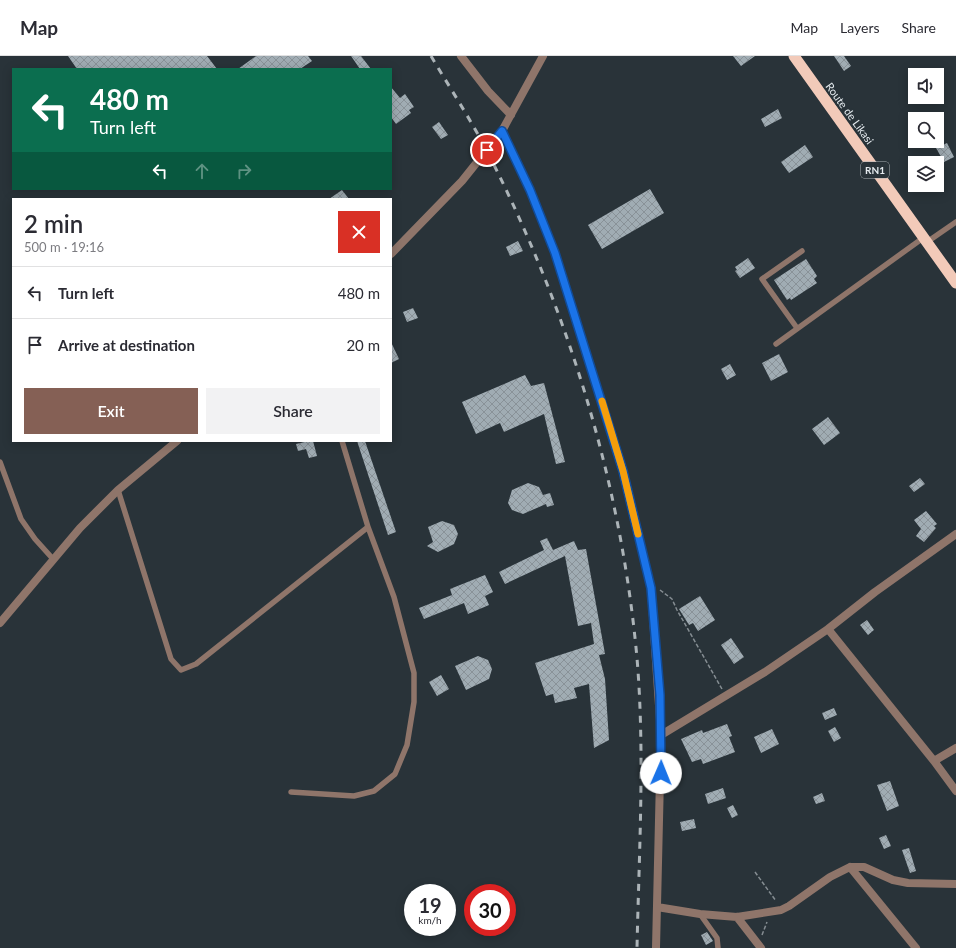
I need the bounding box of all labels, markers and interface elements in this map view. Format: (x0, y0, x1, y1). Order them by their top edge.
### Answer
text: Map (20, 16, 58, 39)
text: Map (790, 19, 818, 36)
text: Layers (840, 19, 880, 36)
text: Share (902, 19, 936, 36)
map controls (908, 68, 944, 192)
button: sound (908, 68, 944, 104)
street label: Route de Likasi (823, 80, 877, 147)
text: 480 m (90, 82, 169, 116)
icon: left (24, 84, 76, 136)
button: search (908, 112, 944, 148)
text: Turn left (90, 116, 156, 138)
pin (470, 133, 504, 167)
icon: arrive (476, 139, 498, 161)
button: layers (908, 156, 944, 192)
icon: left (149, 160, 171, 182)
icon: ahead (191, 160, 213, 182)
icon: right (233, 160, 255, 182)
road number: RN1 (861, 162, 889, 178)
text: 2 min (24, 209, 83, 238)
button: close (338, 211, 380, 253)
text: 500 m · 19:16 (24, 239, 104, 255)
icon: left (24, 282, 46, 304)
text: Turn left (58, 284, 114, 302)
text: 480 m (338, 284, 380, 302)
icon: arrive (24, 334, 46, 356)
text: Arrive at destination (58, 336, 195, 354)
text: 20 m (346, 336, 380, 354)
button: Exit (24, 388, 198, 434)
button: Share (206, 388, 380, 434)
position arrow (640, 752, 682, 794)
speed limit sign: 30 (464, 884, 516, 936)
text: 19 (418, 893, 442, 917)
text: km/h (418, 914, 442, 926)

